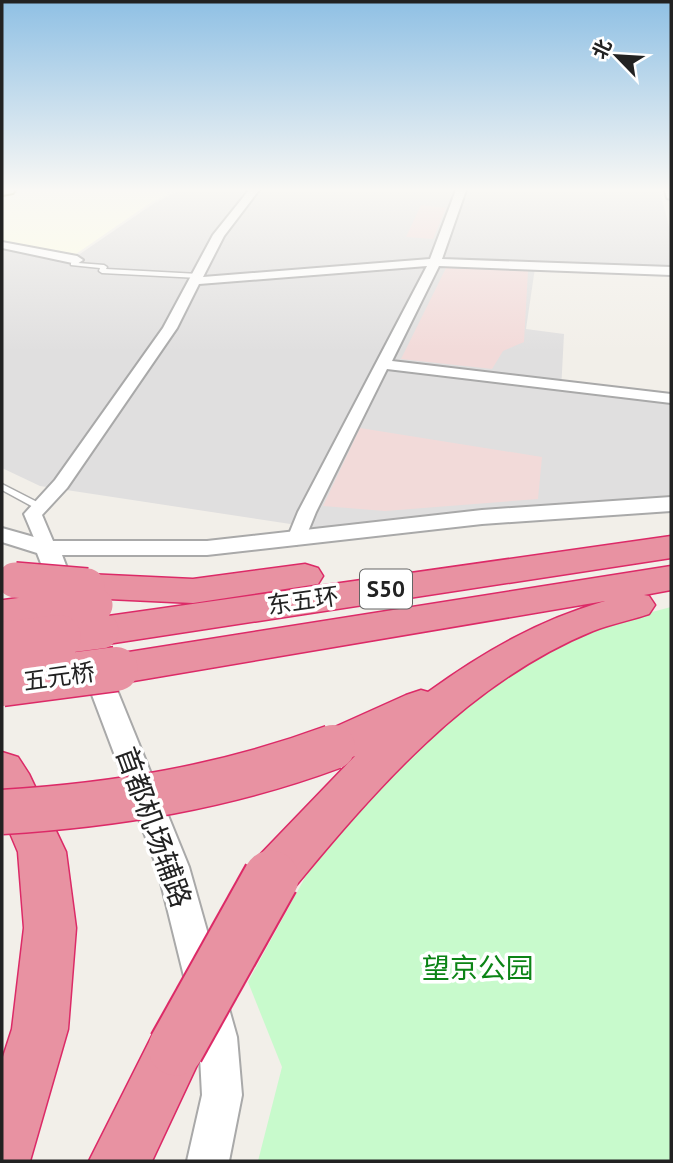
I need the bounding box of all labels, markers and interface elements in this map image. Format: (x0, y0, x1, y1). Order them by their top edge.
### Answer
north arrow (582, 21, 652, 91)
text: 北 (587, 35, 616, 63)
road number: S50 (360, 569, 412, 608)
street label: 东五环 (265, 580, 341, 621)
street label: 五元桥 (21, 656, 97, 697)
street label: 首都机场辅路 (108, 742, 201, 912)
park label: 望京公园 (422, 949, 534, 986)

